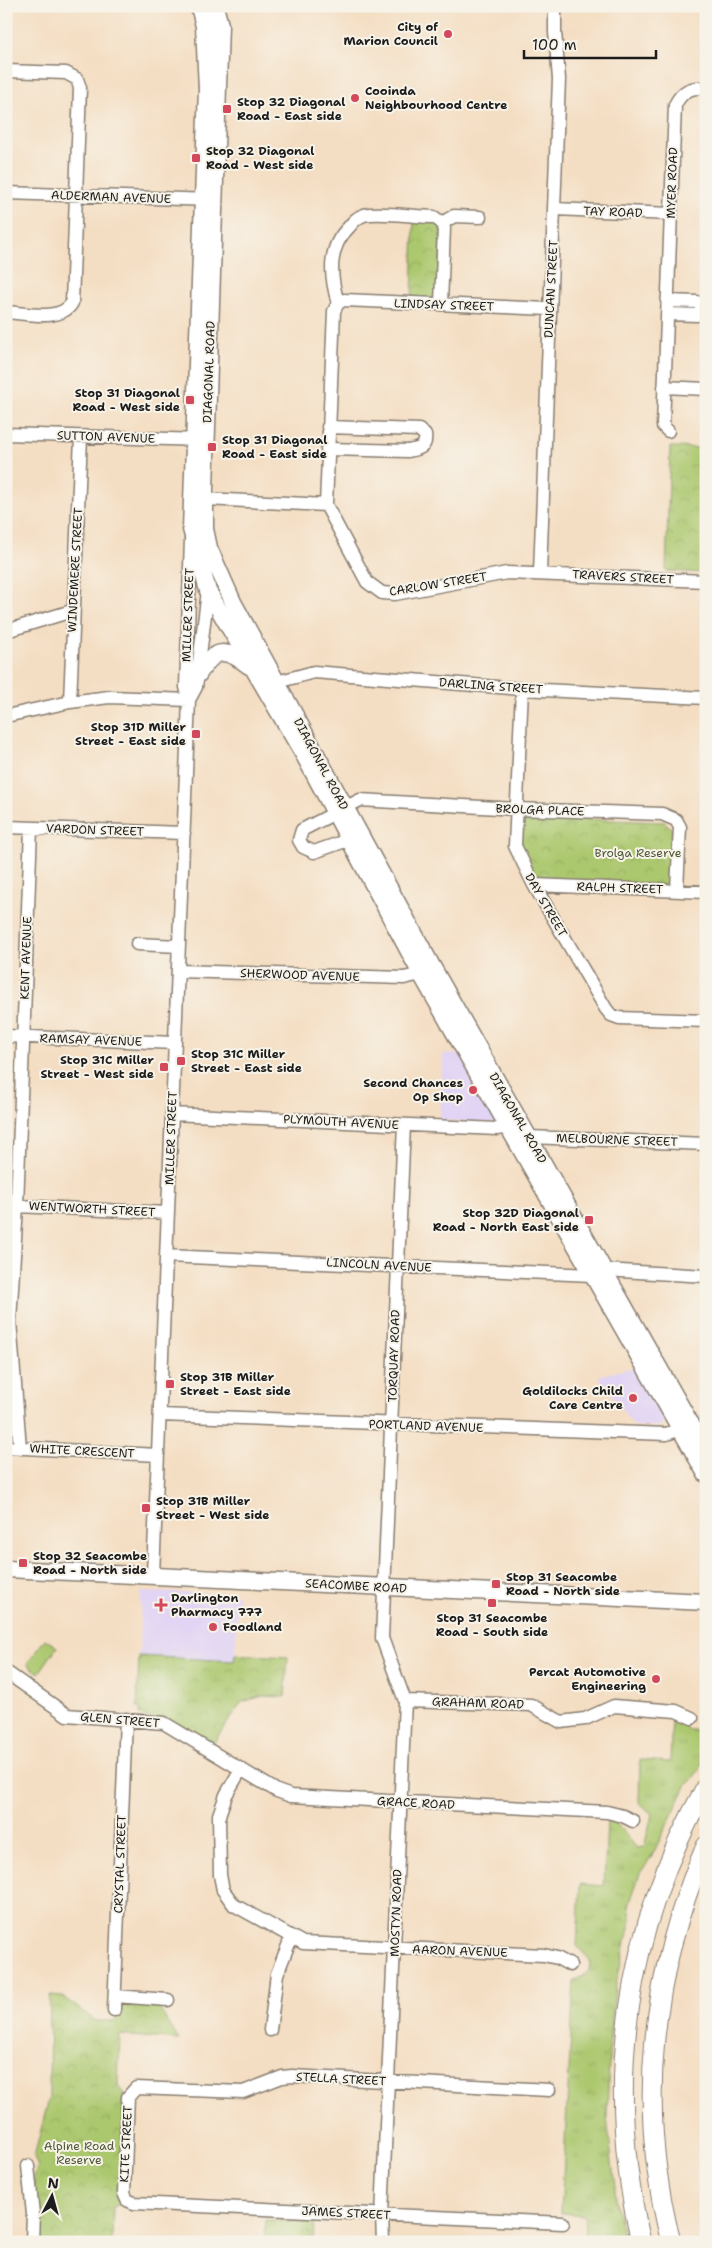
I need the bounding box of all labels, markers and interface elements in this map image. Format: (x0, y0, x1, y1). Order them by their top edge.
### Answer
place label: City of Marion Council (343, 19, 438, 49)
marker: City of Marion Council (442, 28, 454, 40)
scale bar (524, 28, 657, 60)
text: 100 m (532, 35, 577, 55)
place label: Cooinda Neighbourhood Centre (365, 83, 507, 113)
marker: Cooinda Neighbourhood Centre (349, 92, 361, 104)
place label: Stop 32 Diagonal Road - East side (237, 94, 345, 124)
marker: Stop 32 Diagonal Road - East side (221, 103, 233, 115)
place label: Stop 32 Diagonal Road - West side (206, 143, 314, 173)
street label: MYER ROAD (663, 147, 681, 219)
marker: Stop 32 Diagonal Road - West side (190, 152, 202, 164)
street label: ALDERMAN AVENUE (51, 187, 171, 207)
street label: TAY ROAD (583, 203, 643, 221)
street label: DUNCAN STREET (540, 239, 562, 338)
street label: LINDSAY STREET (394, 295, 495, 315)
street label: DIAGONAL ROAD (199, 321, 219, 423)
place label: Stop 31 Diagonal Road - West side (73, 385, 180, 415)
marker: Stop 31 Diagonal Road - West side (184, 394, 196, 406)
street label: SUTTON AVENUE (57, 427, 155, 447)
place label: Stop 31 Diagonal Road - East side (222, 432, 327, 462)
marker: Stop 31 Diagonal Road - East side (206, 441, 218, 453)
street label: WINDEMERE STREET (64, 506, 86, 633)
street label: TRAVERS STREET (572, 566, 675, 588)
street label: MILLER STREET (178, 567, 198, 662)
street label: CARLOW STREET (388, 568, 488, 600)
street label: DARLING STREET (439, 674, 544, 698)
street label: DIAGONAL ROAD (290, 715, 352, 813)
place label: Stop 31D Miller Street - East side (75, 719, 187, 749)
marker: Stop 31D Miller Street - East side (190, 728, 202, 740)
street label: BROLGA PLACE (495, 800, 585, 820)
street label: VARDON STREET (46, 820, 145, 840)
park label: Brolga Reserve (594, 845, 682, 861)
street label: DAY STREET (521, 870, 571, 940)
street label: RALPH STREET (576, 878, 664, 898)
street label: KENT AVENUE (17, 916, 35, 1000)
street label: SHERWOOD AVENUE (240, 965, 360, 985)
street label: RAMSAY AVENUE (39, 1030, 143, 1050)
place label: Stop 31C Miller Street - East side (191, 1046, 302, 1076)
place label: Stop 31C Miller Street - West side (40, 1052, 155, 1082)
marker: Stop 31C Miller Street - East side (175, 1055, 187, 1067)
marker: Stop 31C Miller Street - West side (158, 1061, 170, 1073)
street label: DIAGONAL ROAD (486, 1070, 551, 1166)
place label: Second Chances Op Shop (363, 1075, 463, 1105)
marker: Second Chances Op Shop (467, 1084, 479, 1096)
street label: MILLER STREET (161, 1090, 181, 1185)
street label: PLYMOUTH AVENUE (283, 1111, 399, 1133)
street label: MELBOURNE STREET (556, 1130, 679, 1150)
street label: WENTWORTH STREET (28, 1198, 156, 1220)
place label: Stop 32D Diagonal Road - North East side (433, 1205, 579, 1235)
marker: Stop 32D Diagonal Road - North East side (583, 1214, 595, 1226)
street label: LINCOLN AVENUE (326, 1254, 432, 1276)
street label: TORQUAY ROAD (384, 1309, 404, 1403)
place label: Stop 31B Miller Street - East side (180, 1369, 291, 1399)
marker: Stop 31B Miller Street - East side (164, 1378, 176, 1390)
place label: Goldilocks Child Care Centre (522, 1383, 623, 1413)
marker: Goldilocks Child Care Centre (627, 1392, 639, 1404)
street label: PORTLAND AVENUE (368, 1416, 484, 1436)
street label: WHITE CRESCENT (29, 1440, 136, 1462)
place label: Stop 31B Miller Street - West side (156, 1493, 270, 1523)
marker: Stop 31B Miller Street - West side (140, 1502, 152, 1514)
place label: Stop 32 Seacombe Road - North side (33, 1548, 147, 1578)
marker: Stop 32 Seacombe Road - North side (17, 1557, 29, 1569)
place label: Stop 31 Seacombe Road - North side (506, 1569, 620, 1599)
street label: SEACOMBE ROAD (305, 1575, 407, 1597)
marker: Stop 31 Seacombe Road - North side (490, 1578, 502, 1590)
place label: Darlington Pharmacy 777 (171, 1590, 263, 1620)
marker: Stop 31 Seacombe Road - South side (486, 1597, 498, 1609)
marker: Darlington Pharmacy 777 (155, 1599, 167, 1611)
place label: Stop 31 Seacombe Road - South side (436, 1610, 548, 1640)
place label: Foodland (223, 1619, 282, 1635)
marker: Foodland (207, 1621, 219, 1633)
place label: Percat Automotive Engineering (529, 1664, 646, 1694)
marker: Percat Automotive Engineering (650, 1673, 662, 1685)
street label: GRAHAM ROAD (432, 1693, 524, 1713)
street label: GLEN STREET (80, 1709, 161, 1731)
street label: GRACE ROAD (377, 1793, 455, 1813)
street label: CRYSTAL STREET (110, 1814, 130, 1914)
street label: MOSTYN ROAD (386, 1869, 406, 1957)
street label: AARON AVENUE (412, 1941, 508, 1961)
street label: STELLA STREET (296, 2069, 387, 2089)
street label: KITE STREET (116, 2105, 136, 2183)
park label: Alpine Road Reserve (44, 2138, 115, 2168)
north arrow (28, 2170, 78, 2220)
text: N (47, 2174, 60, 2193)
street label: JAMES STREET (301, 2203, 392, 2223)

